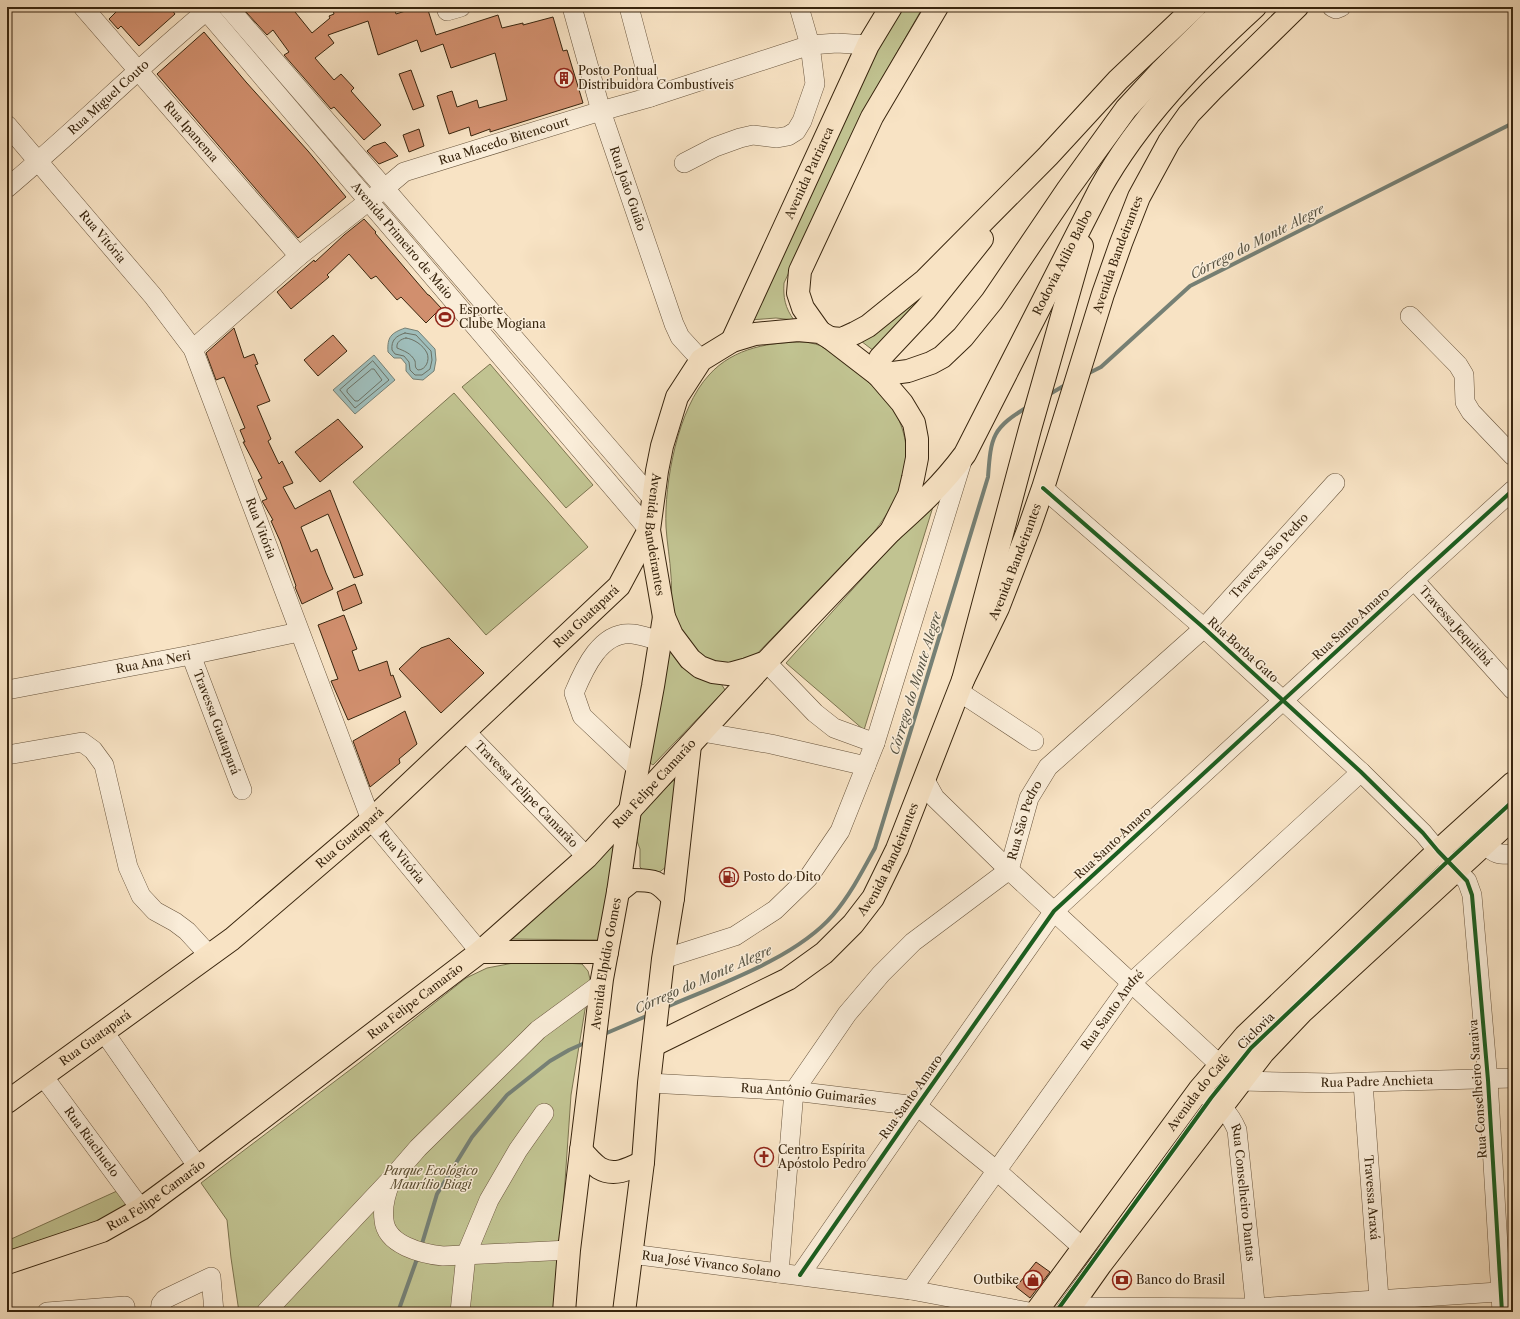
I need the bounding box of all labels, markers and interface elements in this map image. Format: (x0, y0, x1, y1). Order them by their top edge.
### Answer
street label: Rua Miguel Couto (65, 57, 152, 138)
place label: Posto Pontual Distribuidora Combustíveis (578, 63, 734, 92)
building icon: Posto Pontual Distribuidora Combustíveis (553, 67, 575, 89)
street label: Rua Ipanema (161, 98, 222, 165)
street label: Rua Macedo Bitencourt (437, 113, 571, 168)
street label: Avenida Patriarca (781, 124, 837, 222)
street label: Rua João Guião (607, 144, 649, 233)
street label: Avenida Primeiro de Maio (348, 178, 457, 302)
street label: Avenida Bandeirantes (1089, 194, 1146, 316)
water label: Córrego do Monte Alegre (1187, 200, 1327, 282)
street label: Rua Vitória (76, 207, 130, 266)
street label: Rodovia Atílio Balbo (1029, 207, 1095, 318)
place label: Esporte Clube Mogiana (459, 302, 546, 331)
sports icon: Esporte Clube Mogiana (434, 306, 456, 328)
street label: Avenida Bandeirantes (642, 471, 668, 597)
street label: Rua Vitória (243, 496, 280, 561)
street label: Avenida Bandeirantes (985, 501, 1044, 623)
street label: Travessa São Pedro (1226, 510, 1311, 601)
street label: Rua Guatapará (550, 581, 623, 651)
street label: Travessa Jequitibá (1416, 583, 1496, 669)
street label: Rua Santo Amaro (1309, 584, 1392, 663)
water label: Córrego do Monte Alegre (886, 609, 945, 756)
street label: Rua Borba Gato (1205, 614, 1282, 686)
street label: Rua Ana Neri (115, 647, 192, 676)
street label: Travessa Guatapará (190, 668, 244, 777)
street label: Rua Felipe Camarão (609, 736, 699, 831)
street label: Travessa Felipe Camarão (472, 737, 582, 850)
street label: Rua São Pedro (1004, 777, 1045, 862)
street label: Avenida Bandeirantes (854, 801, 921, 919)
street label: Rua Santo Amaro (1071, 803, 1154, 882)
street label: Rua Guatapará (312, 804, 387, 871)
street label: Rua Vitória (376, 827, 429, 887)
fuel station icon: Posto do Dito (718, 866, 740, 888)
place label: Posto do Dito (743, 869, 821, 884)
street label: Avenida Elpídio Gomes (588, 896, 624, 1031)
water label: Córrego do Monte Alegre (632, 941, 775, 1017)
street label: Rua Felipe Camarão (364, 960, 466, 1042)
street label: Rua Santo André (1077, 966, 1147, 1053)
street label: Rua Guatapará (56, 1006, 134, 1069)
street label: Ciclovia (1234, 1009, 1278, 1052)
street label: Rua Conselheiro Saraiva (1465, 1018, 1490, 1159)
street label: Avenida do Café (1163, 1051, 1233, 1134)
street label: Rua Santo Amaro (876, 1052, 945, 1142)
street label: Rua Padre Anchieta (1321, 1072, 1434, 1090)
street label: Rua Antônio Guimarães (740, 1080, 877, 1108)
street label: Rua Riachuelo (61, 1104, 123, 1180)
street label: Rua Conselheiro Dantas (1228, 1121, 1259, 1262)
place label: Centro Espírita Apóstolo Pedro (777, 1142, 866, 1171)
church icon: Centro Espírita Apóstolo Pedro (753, 1146, 775, 1168)
street label: Travessa Araxá (1361, 1155, 1383, 1241)
street label: Rua Felipe Camarão (104, 1156, 208, 1234)
park label: Parque Ecológico Maurílio Biagi (383, 1163, 478, 1192)
street label: Rua José Vivanco Solano (641, 1247, 782, 1280)
shop icon: Outbike (1022, 1269, 1044, 1291)
bank icon: Banco do Brasil (1111, 1269, 1133, 1291)
place label: Outbike (973, 1272, 1019, 1287)
place label: Banco do Brasil (1136, 1272, 1225, 1287)

